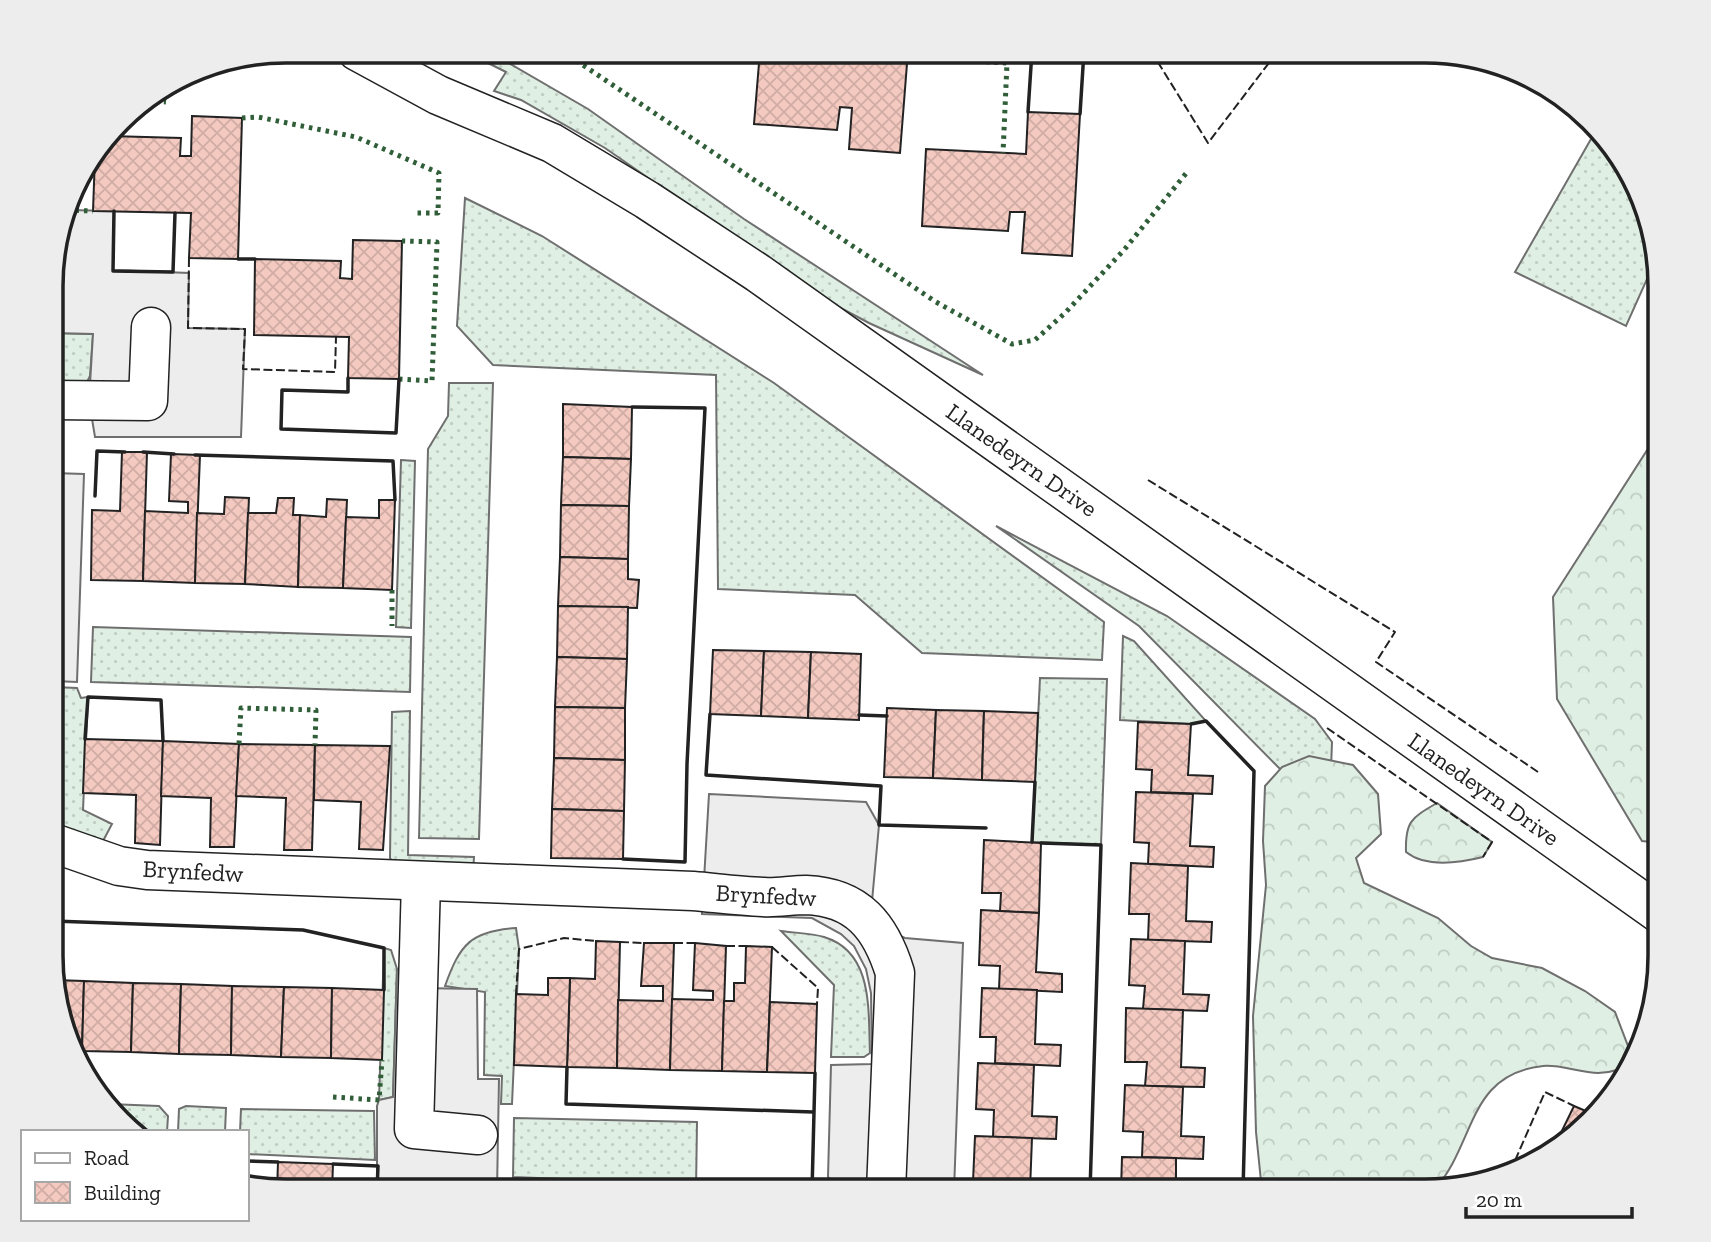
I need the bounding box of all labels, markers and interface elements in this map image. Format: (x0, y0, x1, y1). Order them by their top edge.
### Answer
street label: Llanedeyrn Drive (941, 397, 1103, 523)
street label: Llanedeyrn Drive (1403, 726, 1565, 852)
street label: Brynfedw (142, 854, 245, 888)
street label: Brynfedw (715, 878, 818, 912)
legend (21, 1130, 248, 1221)
text: Road (84, 1145, 130, 1170)
scale bar (1466, 1176, 1632, 1220)
text: Building (84, 1180, 161, 1205)
text: 20 m (1476, 1187, 1522, 1212)

